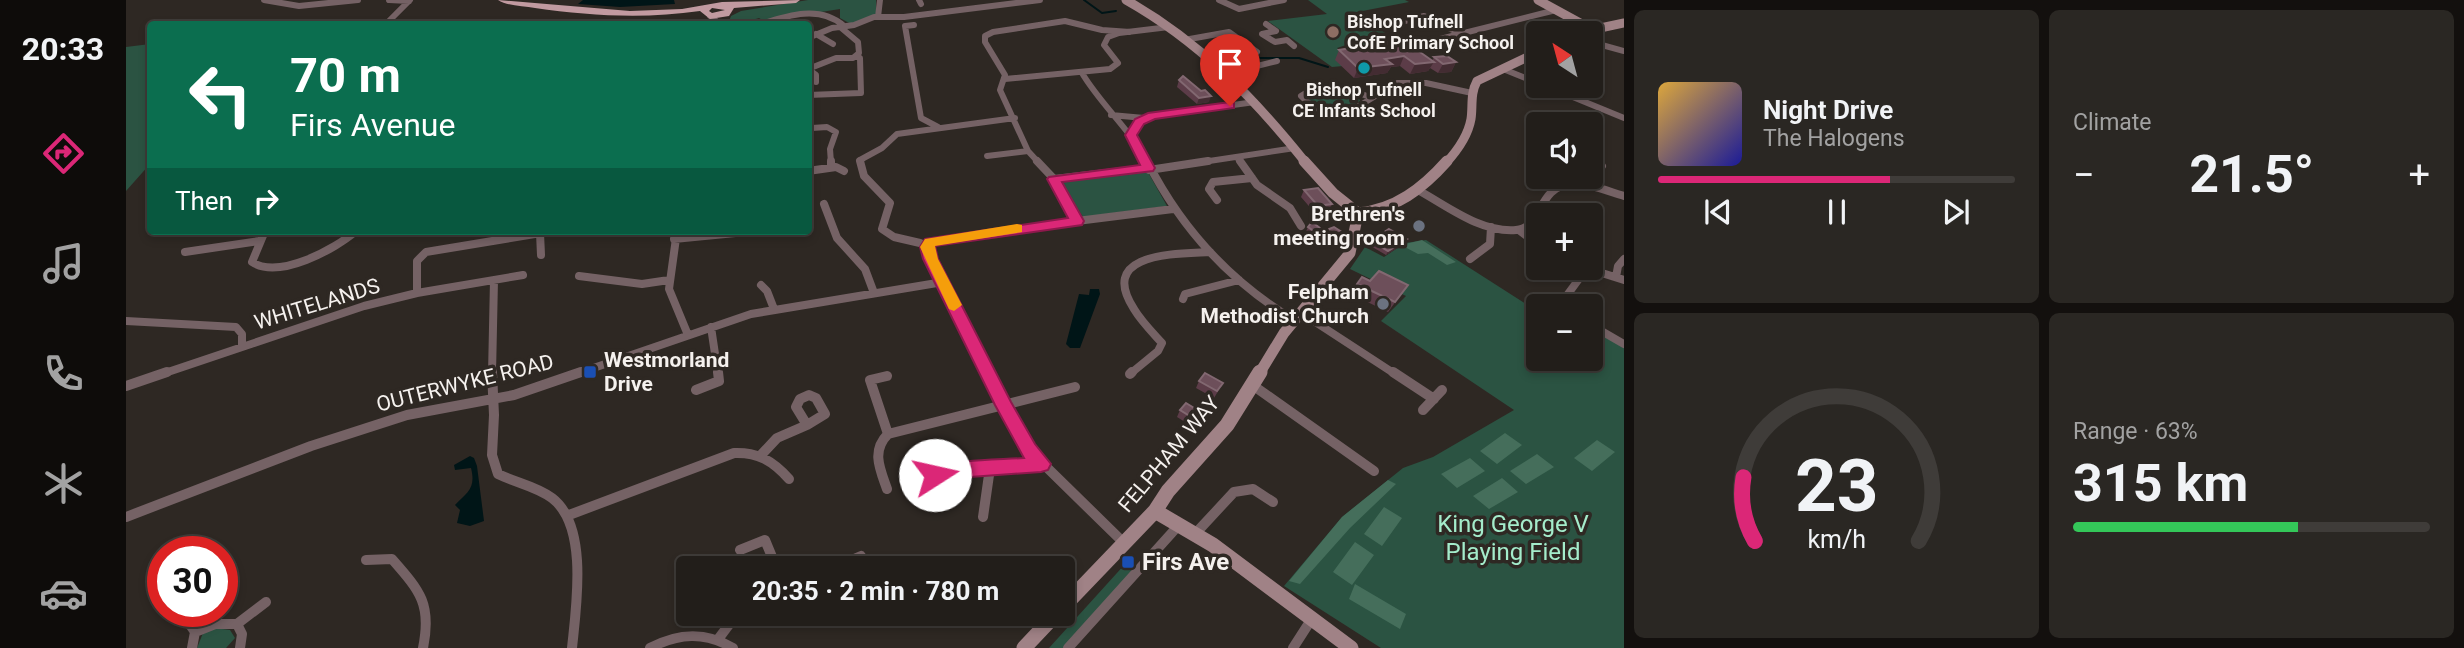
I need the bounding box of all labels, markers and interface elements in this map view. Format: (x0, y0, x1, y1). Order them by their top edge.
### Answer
place label: Bishop Tufnell CofE Primary School (1347, 11, 1514, 53)
north arrow (1526, 21, 1603, 98)
map controls (1526, 21, 1603, 371)
marker: Bishop Tufnell CofE Primary School (1325, 24, 1341, 40)
text: 20:33 (22, 30, 104, 68)
pin (1200, 34, 1260, 106)
icon: arrive (1211, 45, 1249, 83)
text: 70 m (290, 47, 401, 104)
icon: left (175, 49, 266, 140)
marker: Bishop Tufnell CE Infants School (1356, 60, 1372, 76)
place label: Bishop Tufnell CE Infants School (1292, 79, 1436, 121)
text: Night Drive (1763, 95, 1893, 125)
text: Firs Avenue (290, 106, 455, 144)
text: Climate (2073, 109, 2152, 136)
button: sound (1526, 112, 1603, 189)
text: The Halogens (1763, 125, 1905, 152)
icon: directions (39, 129, 88, 178)
text: 21.5° (2189, 144, 2314, 205)
text: − (2073, 153, 2095, 197)
text: + (2408, 153, 2430, 197)
icon: right (247, 182, 285, 220)
text: Then (175, 186, 233, 216)
icon: previous (1699, 193, 1737, 231)
icon: pause (1818, 193, 1856, 231)
icon: next (1937, 193, 1975, 231)
place label: Brethren's meeting room (1273, 202, 1405, 250)
button: + (1526, 203, 1603, 280)
marker: Brethren's meeting room (1411, 218, 1427, 234)
icon: music (39, 239, 88, 288)
street label: WHITELANDS (251, 274, 383, 334)
place label: Felpham Methodist Church (1201, 280, 1369, 328)
button: − (1526, 294, 1603, 371)
marker: Felpham Methodist Church (1375, 296, 1391, 312)
place label: Westmorland Drive (604, 348, 729, 396)
icon: phone (39, 349, 88, 398)
street label: OUTERWYKE ROAD (374, 349, 556, 417)
marker: Westmorland Drive (582, 364, 598, 380)
street label: FELPHAM WAY (1114, 391, 1225, 517)
text: Range · 63% (2073, 418, 2198, 445)
position arrow (898, 438, 972, 512)
text: 23 (1795, 444, 1878, 530)
text: 315 km (2073, 453, 2248, 514)
icon: climate (39, 459, 88, 508)
park label: King George V Playing Field (1437, 510, 1589, 566)
text: km/h (1807, 525, 1866, 554)
speed limit sign: 30 (147, 536, 238, 627)
place label: Firs Ave (1142, 548, 1229, 576)
marker: Firs Ave (1120, 554, 1136, 570)
icon: car (39, 569, 88, 618)
text: 20:35 · 2 min · 780 m (752, 576, 999, 606)

